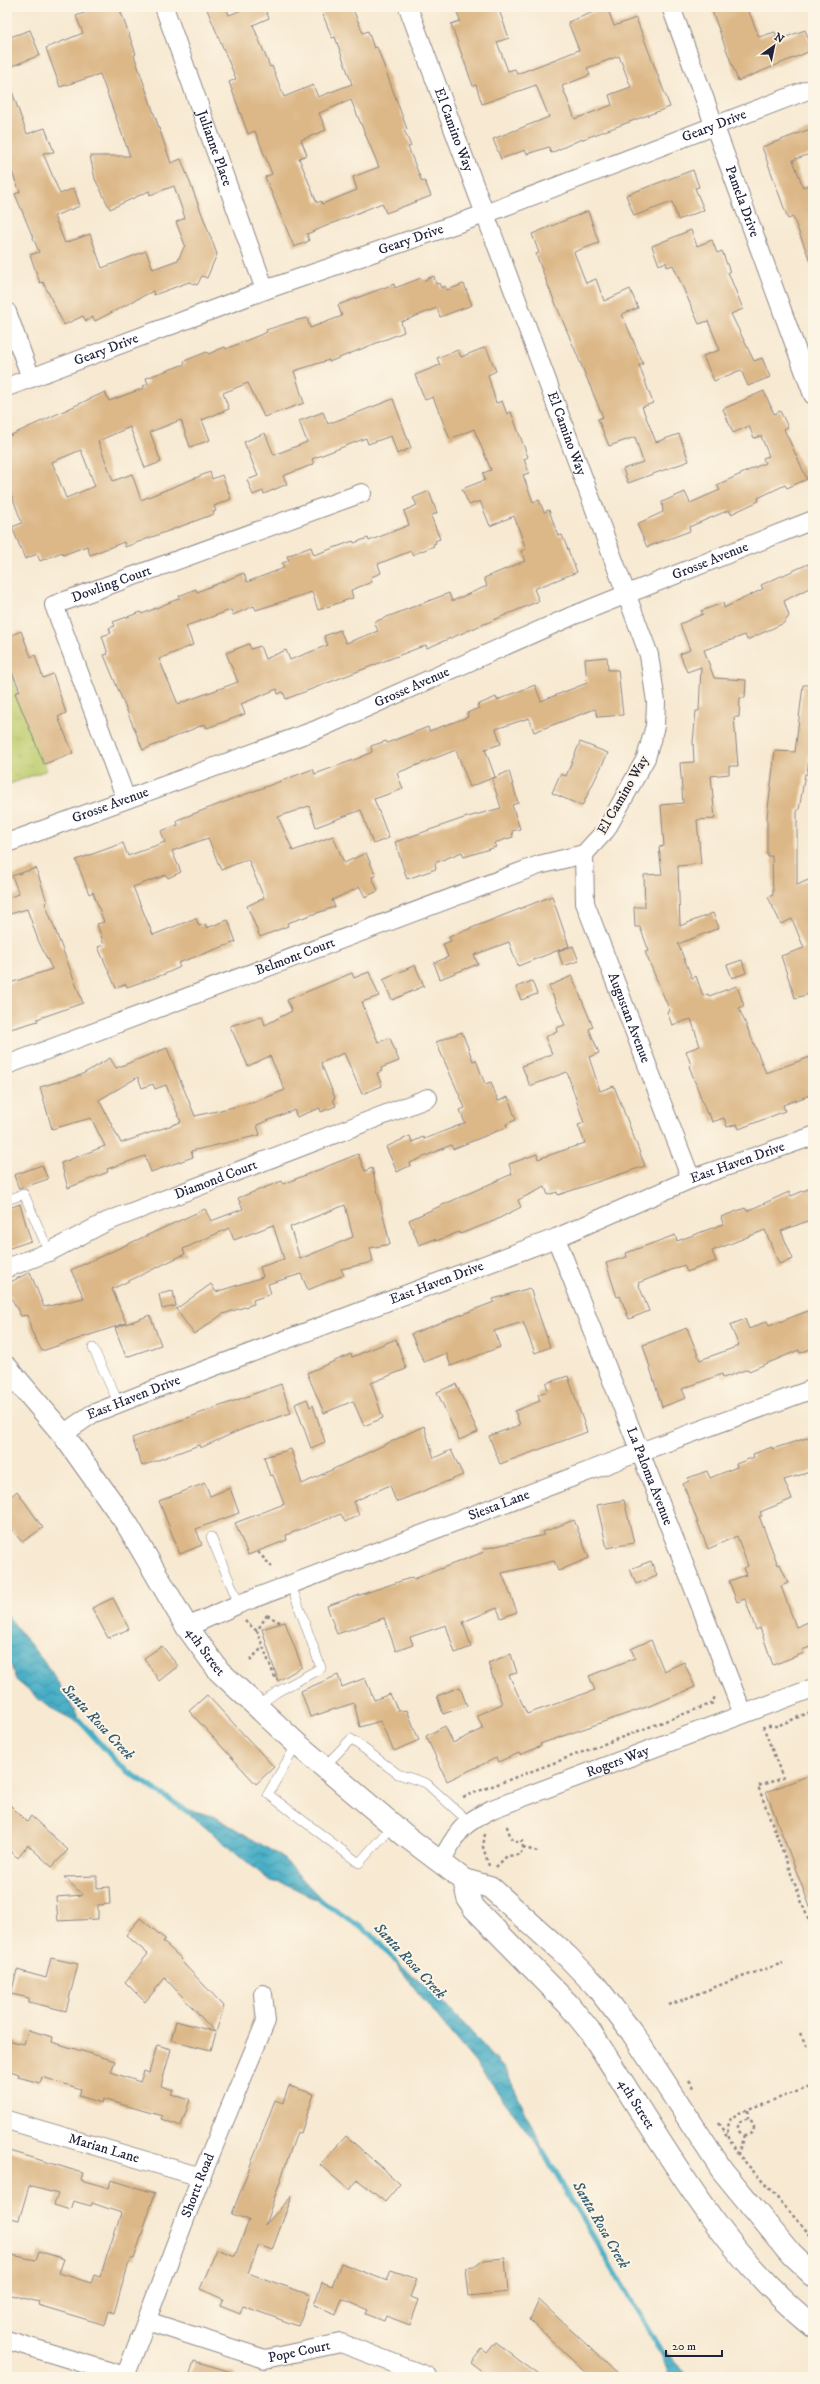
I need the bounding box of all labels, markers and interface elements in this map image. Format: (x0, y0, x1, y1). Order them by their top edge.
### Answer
north arrow (754, 26, 794, 66)
text: N (771, 30, 787, 47)
street label: El Camino Way (430, 85, 478, 175)
street label: Geary Drive (679, 105, 749, 146)
street label: Julianne Place (192, 106, 236, 189)
street label: Pamela Drive (721, 163, 764, 240)
street label: Geary Drive (376, 220, 446, 259)
street label: Geary Drive (71, 329, 141, 370)
street label: El Camino Way (543, 389, 591, 478)
street label: Grosse Avenue (670, 538, 751, 584)
street label: Dowling Court (69, 561, 154, 607)
street label: Grosse Avenue (372, 663, 452, 712)
street label: El Camino Way (593, 752, 653, 838)
street label: Grosse Avenue (69, 783, 151, 827)
street label: Belmont Court (253, 933, 338, 980)
street label: Augustan Avenue (604, 970, 655, 1066)
street label: East Haven Drive (688, 1138, 787, 1188)
street label: Diamond Court (172, 1155, 260, 1204)
street label: East Haven Drive (387, 1257, 486, 1309)
street label: East Haven Drive (84, 1371, 183, 1424)
street label: La Paloma Avenue (622, 1425, 677, 1528)
street label: Siesta Lane (466, 1485, 532, 1525)
street label: 4th Street (181, 1624, 229, 1681)
water label: Santa Rosa Creek (57, 1679, 139, 1765)
street label: Rogers Way (584, 1741, 652, 1782)
water label: Santa Rosa Creek (369, 1918, 451, 2004)
street label: 4th Street (614, 2076, 659, 2133)
street label: Marian Lane (66, 2130, 142, 2167)
street label: Shortt Road (177, 2151, 219, 2220)
water label: Santa Rosa Creek (568, 2177, 634, 2273)
scale bar (666, 2332, 722, 2358)
street label: Pope Court (267, 2336, 333, 2367)
text: 20 m (672, 2339, 696, 2354)

